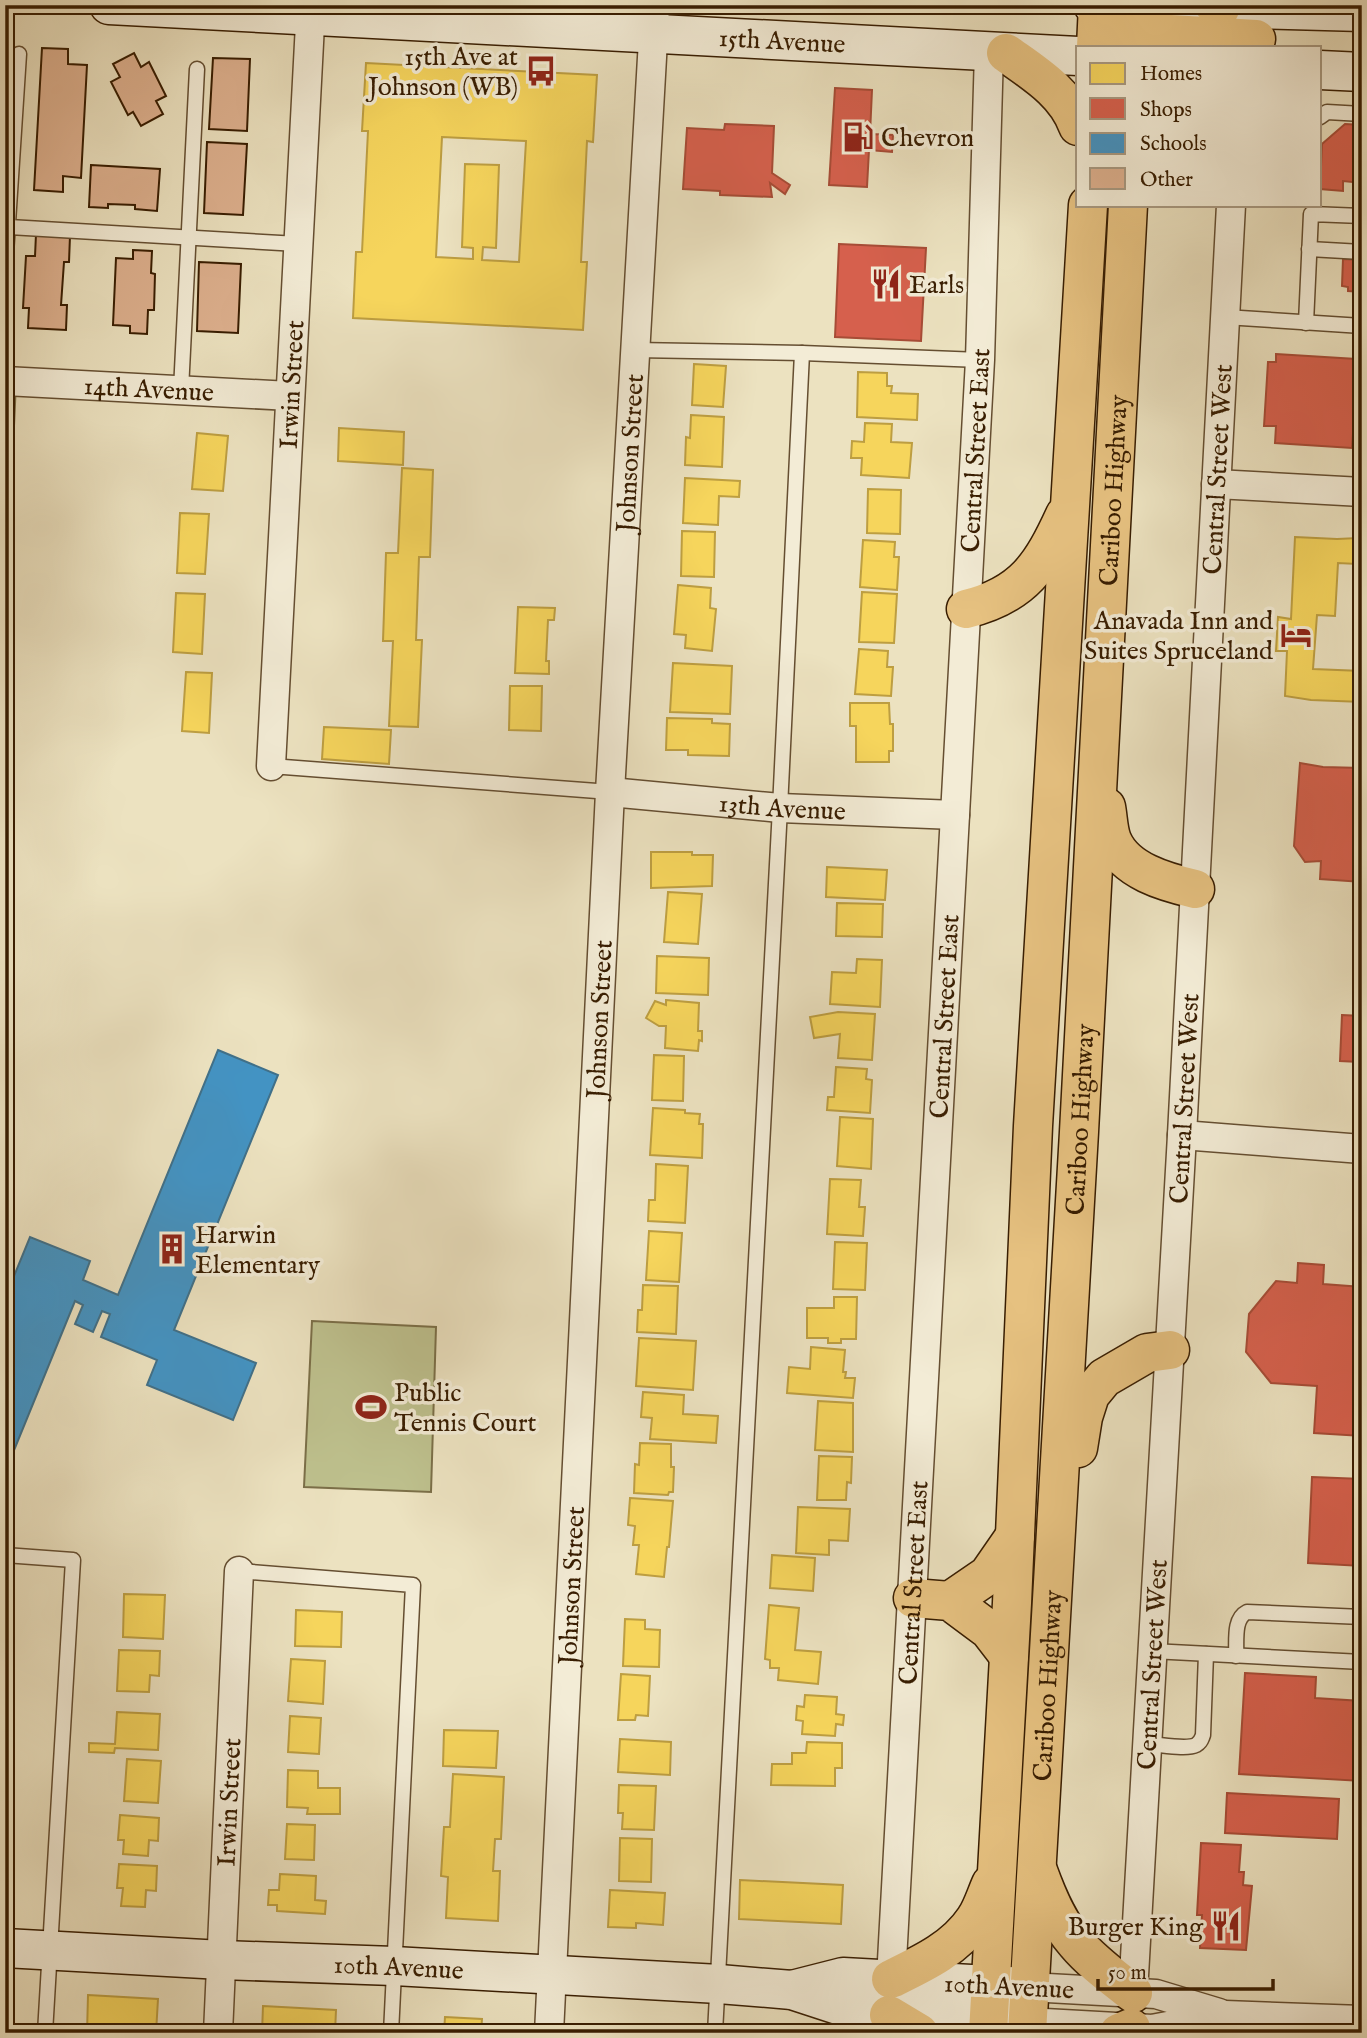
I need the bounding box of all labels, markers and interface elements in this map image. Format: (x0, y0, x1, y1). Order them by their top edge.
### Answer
street label: 15th Avenue (718, 22, 846, 62)
place label: 15th Ave at Johnson (WB) (365, 41, 518, 104)
legend (1076, 46, 1322, 206)
bus stop icon: 15th Ave at Johnson (WB) (524, 54, 558, 88)
text: Homes (1140, 61, 1202, 88)
text: Shops (1140, 97, 1192, 124)
fuel station icon: Chevron (841, 120, 875, 154)
place label: Chevron (881, 122, 974, 155)
text: Schools (1140, 131, 1207, 158)
text: Other (1140, 167, 1193, 194)
restaurant icon: Earls (869, 267, 903, 301)
place label: Earls (909, 269, 964, 302)
street label: Irwin Street (273, 319, 312, 450)
street label: Central Street East (954, 348, 998, 553)
street label: Central Street West (1197, 363, 1241, 575)
street label: 14th Avenue (83, 370, 215, 410)
street label: Johnson Street (610, 373, 652, 536)
street label: Cariboo Highway (1093, 394, 1136, 587)
place label: Anavada Inn and Suites Spruceland (1084, 605, 1273, 668)
hotel icon: Anavada Inn and Suites Spruceland (1279, 618, 1313, 652)
street label: 13th Avenue (717, 787, 847, 829)
street label: Central Street East (923, 913, 968, 1120)
street label: Johnson Street (580, 939, 621, 1102)
street label: Central Street West (1163, 992, 1207, 1205)
street label: Cariboo Highway (1059, 1023, 1103, 1216)
place label: Harwin Elementary (195, 1219, 320, 1282)
building icon: Harwin Elementary (155, 1232, 189, 1266)
place label: Public Tennis Court (394, 1377, 537, 1440)
sports icon: Public Tennis Court (354, 1390, 388, 1424)
street label: Central Street East (892, 1480, 936, 1686)
street label: Johnson Street (552, 1505, 593, 1669)
street label: Central Street West (1131, 1558, 1176, 1771)
street label: Cariboo Highway (1027, 1589, 1071, 1782)
street label: Irwin Street (211, 1737, 249, 1867)
restaurant icon: Burger King (1209, 1909, 1243, 1943)
place label: Burger King (1068, 1911, 1204, 1944)
scale bar (1098, 1947, 1272, 1991)
street label: 10th Avenue (333, 1949, 465, 1988)
text: 50 m (1108, 1960, 1147, 1987)
street label: 10th Avenue (943, 1968, 1075, 2007)

